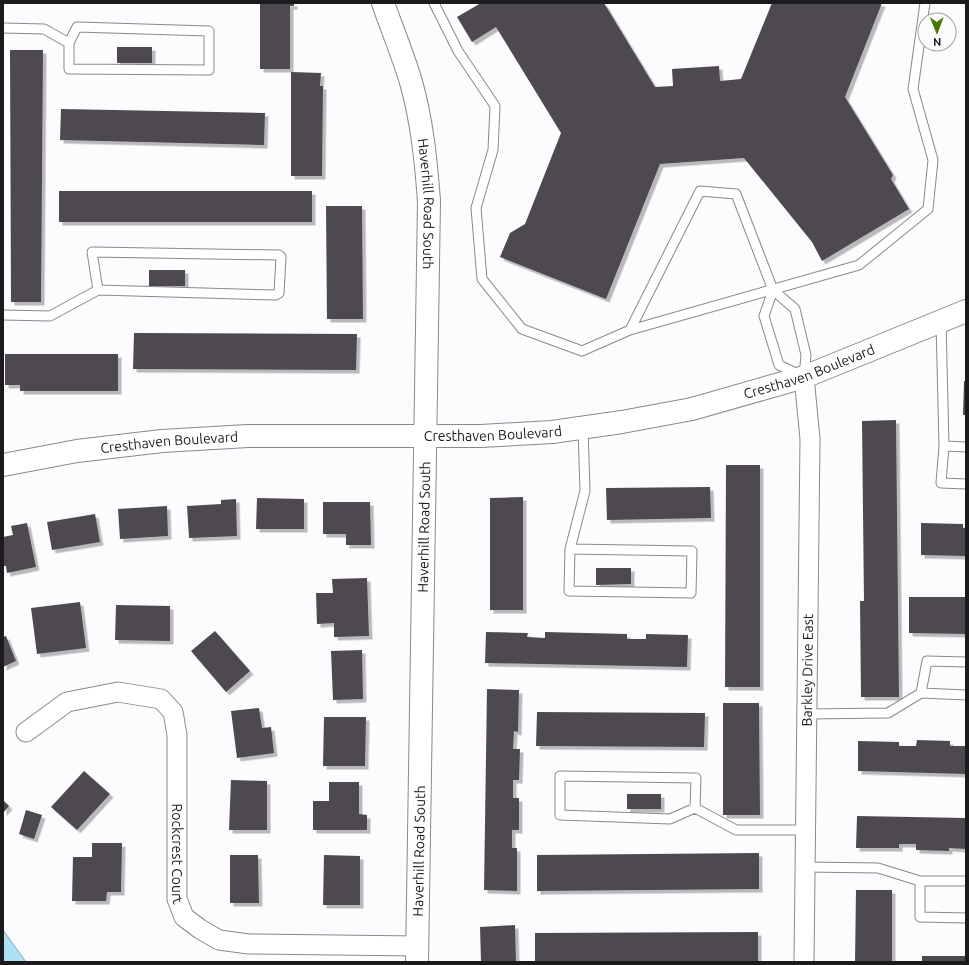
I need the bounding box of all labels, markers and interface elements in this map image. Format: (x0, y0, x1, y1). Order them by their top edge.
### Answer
north arrow (917, 12, 957, 52)
text: N (933, 36, 941, 48)
street label: Haverhill Road South (415, 137, 437, 269)
street label: Cresthaven Boulevard (742, 341, 877, 402)
street label: Cresthaven Boulevard (424, 423, 563, 444)
street label: Cresthaven Boulevard (99, 429, 239, 456)
street label: Haverhill Road South (415, 461, 433, 593)
street label: Barkley Drive East (799, 613, 816, 727)
street label: Haverhill Road South (410, 785, 428, 917)
street label: Rockcrest Court (169, 804, 186, 907)

